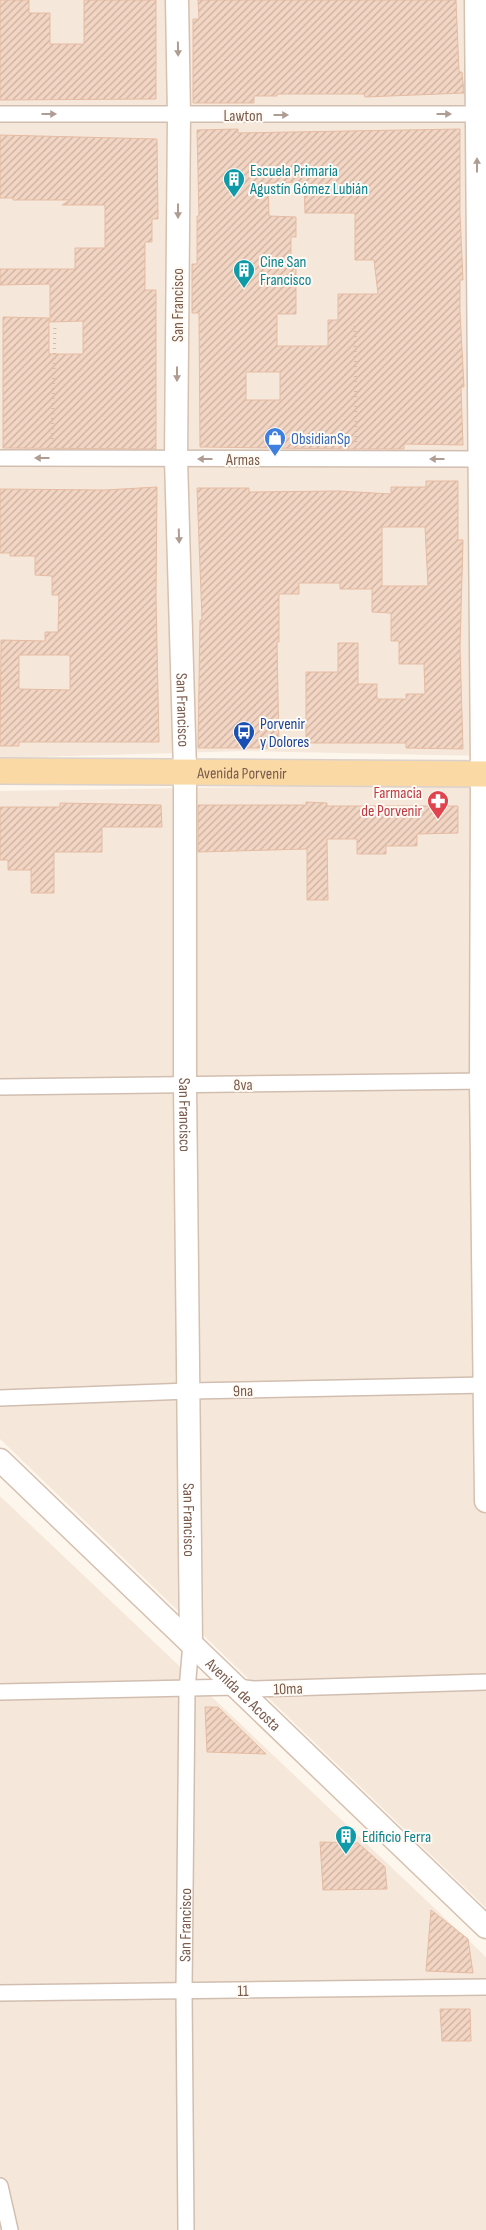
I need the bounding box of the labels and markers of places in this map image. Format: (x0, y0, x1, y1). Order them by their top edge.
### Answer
place label: Escuela Primaria Agustín Gómez Lubián (249, 162, 368, 199)
building icon: Escuela Primaria Agustín Gómez Lubián (222, 167, 246, 198)
place label: Cine San Francisco (260, 253, 312, 290)
building icon: Cine San Francisco (232, 258, 256, 289)
shop icon: ObsidianSp (263, 426, 287, 457)
place label: ObsidianSp (291, 430, 350, 449)
place label: Porvenir y Dolores (260, 715, 310, 752)
bus stop icon: Porvenir y Dolores (232, 720, 256, 751)
place label: Farmacia de Porvenir (361, 784, 422, 821)
pharmacy icon: Farmacia de Porvenir (426, 789, 450, 820)
building icon: Edificio Ferra (334, 1824, 358, 1855)
place label: Edificio Ferra (362, 1828, 431, 1847)

